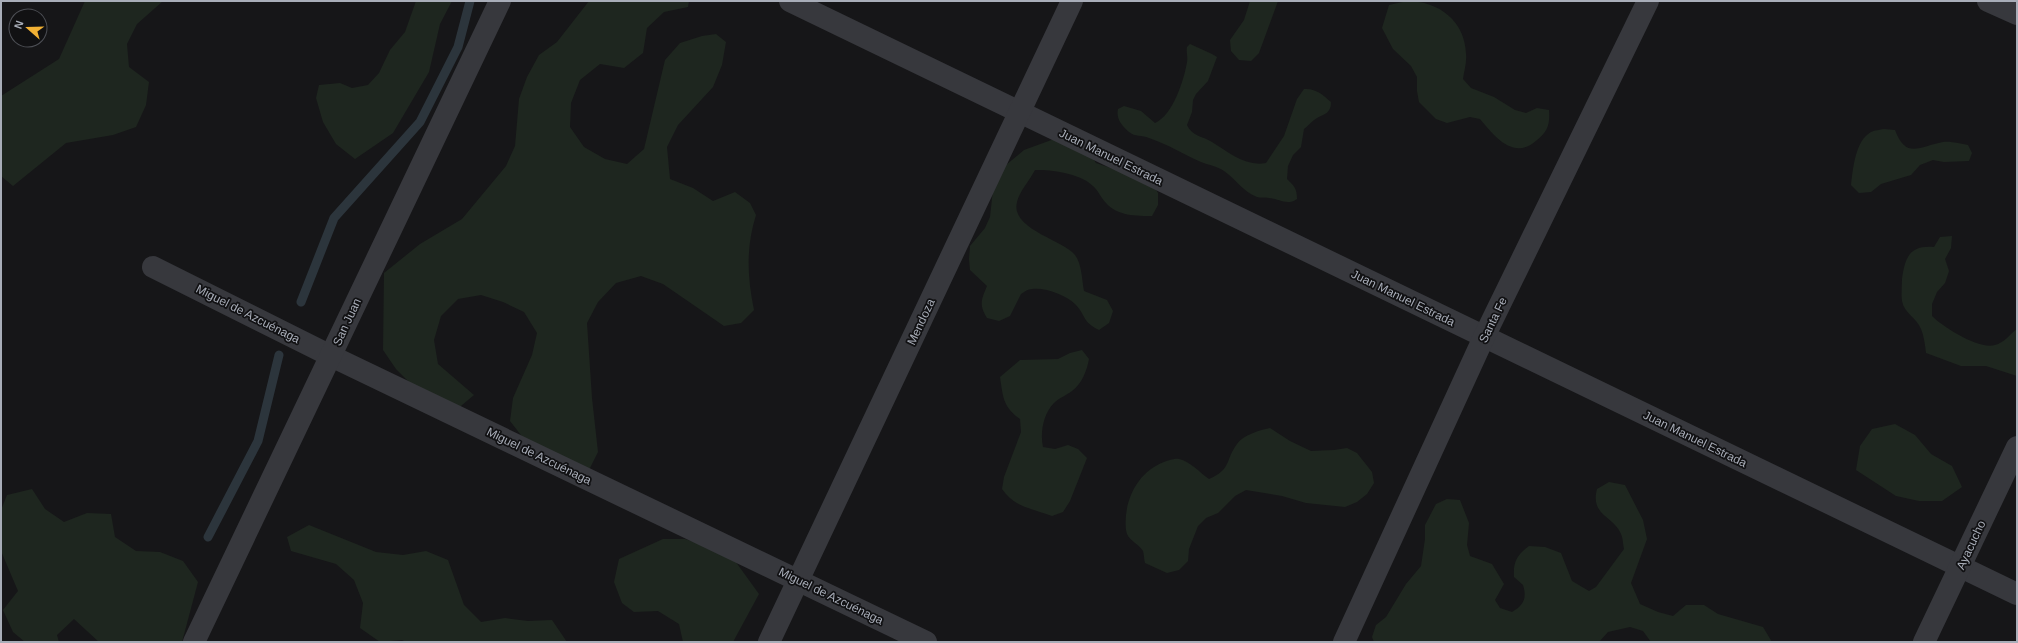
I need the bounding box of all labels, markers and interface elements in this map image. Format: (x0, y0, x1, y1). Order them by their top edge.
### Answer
north arrow (8, 8, 48, 48)
text: N (12, 19, 26, 30)
street label: Juan Manuel Estrada (1057, 126, 1165, 188)
street label: Juan Manuel Estrada (1349, 267, 1457, 329)
street label: Miguel de Azcuénaga (194, 282, 303, 346)
street label: Santa Fe (1476, 295, 1510, 345)
street label: San Juan (330, 296, 364, 348)
street label: Mendoza (904, 296, 938, 347)
street label: Juan Manuel Estrada (1641, 408, 1749, 470)
street label: Miguel de Azcuénaga (484, 425, 594, 488)
street label: Ayacucho (1954, 518, 1989, 572)
street label: Miguel de Azcuénaga (776, 565, 886, 628)

